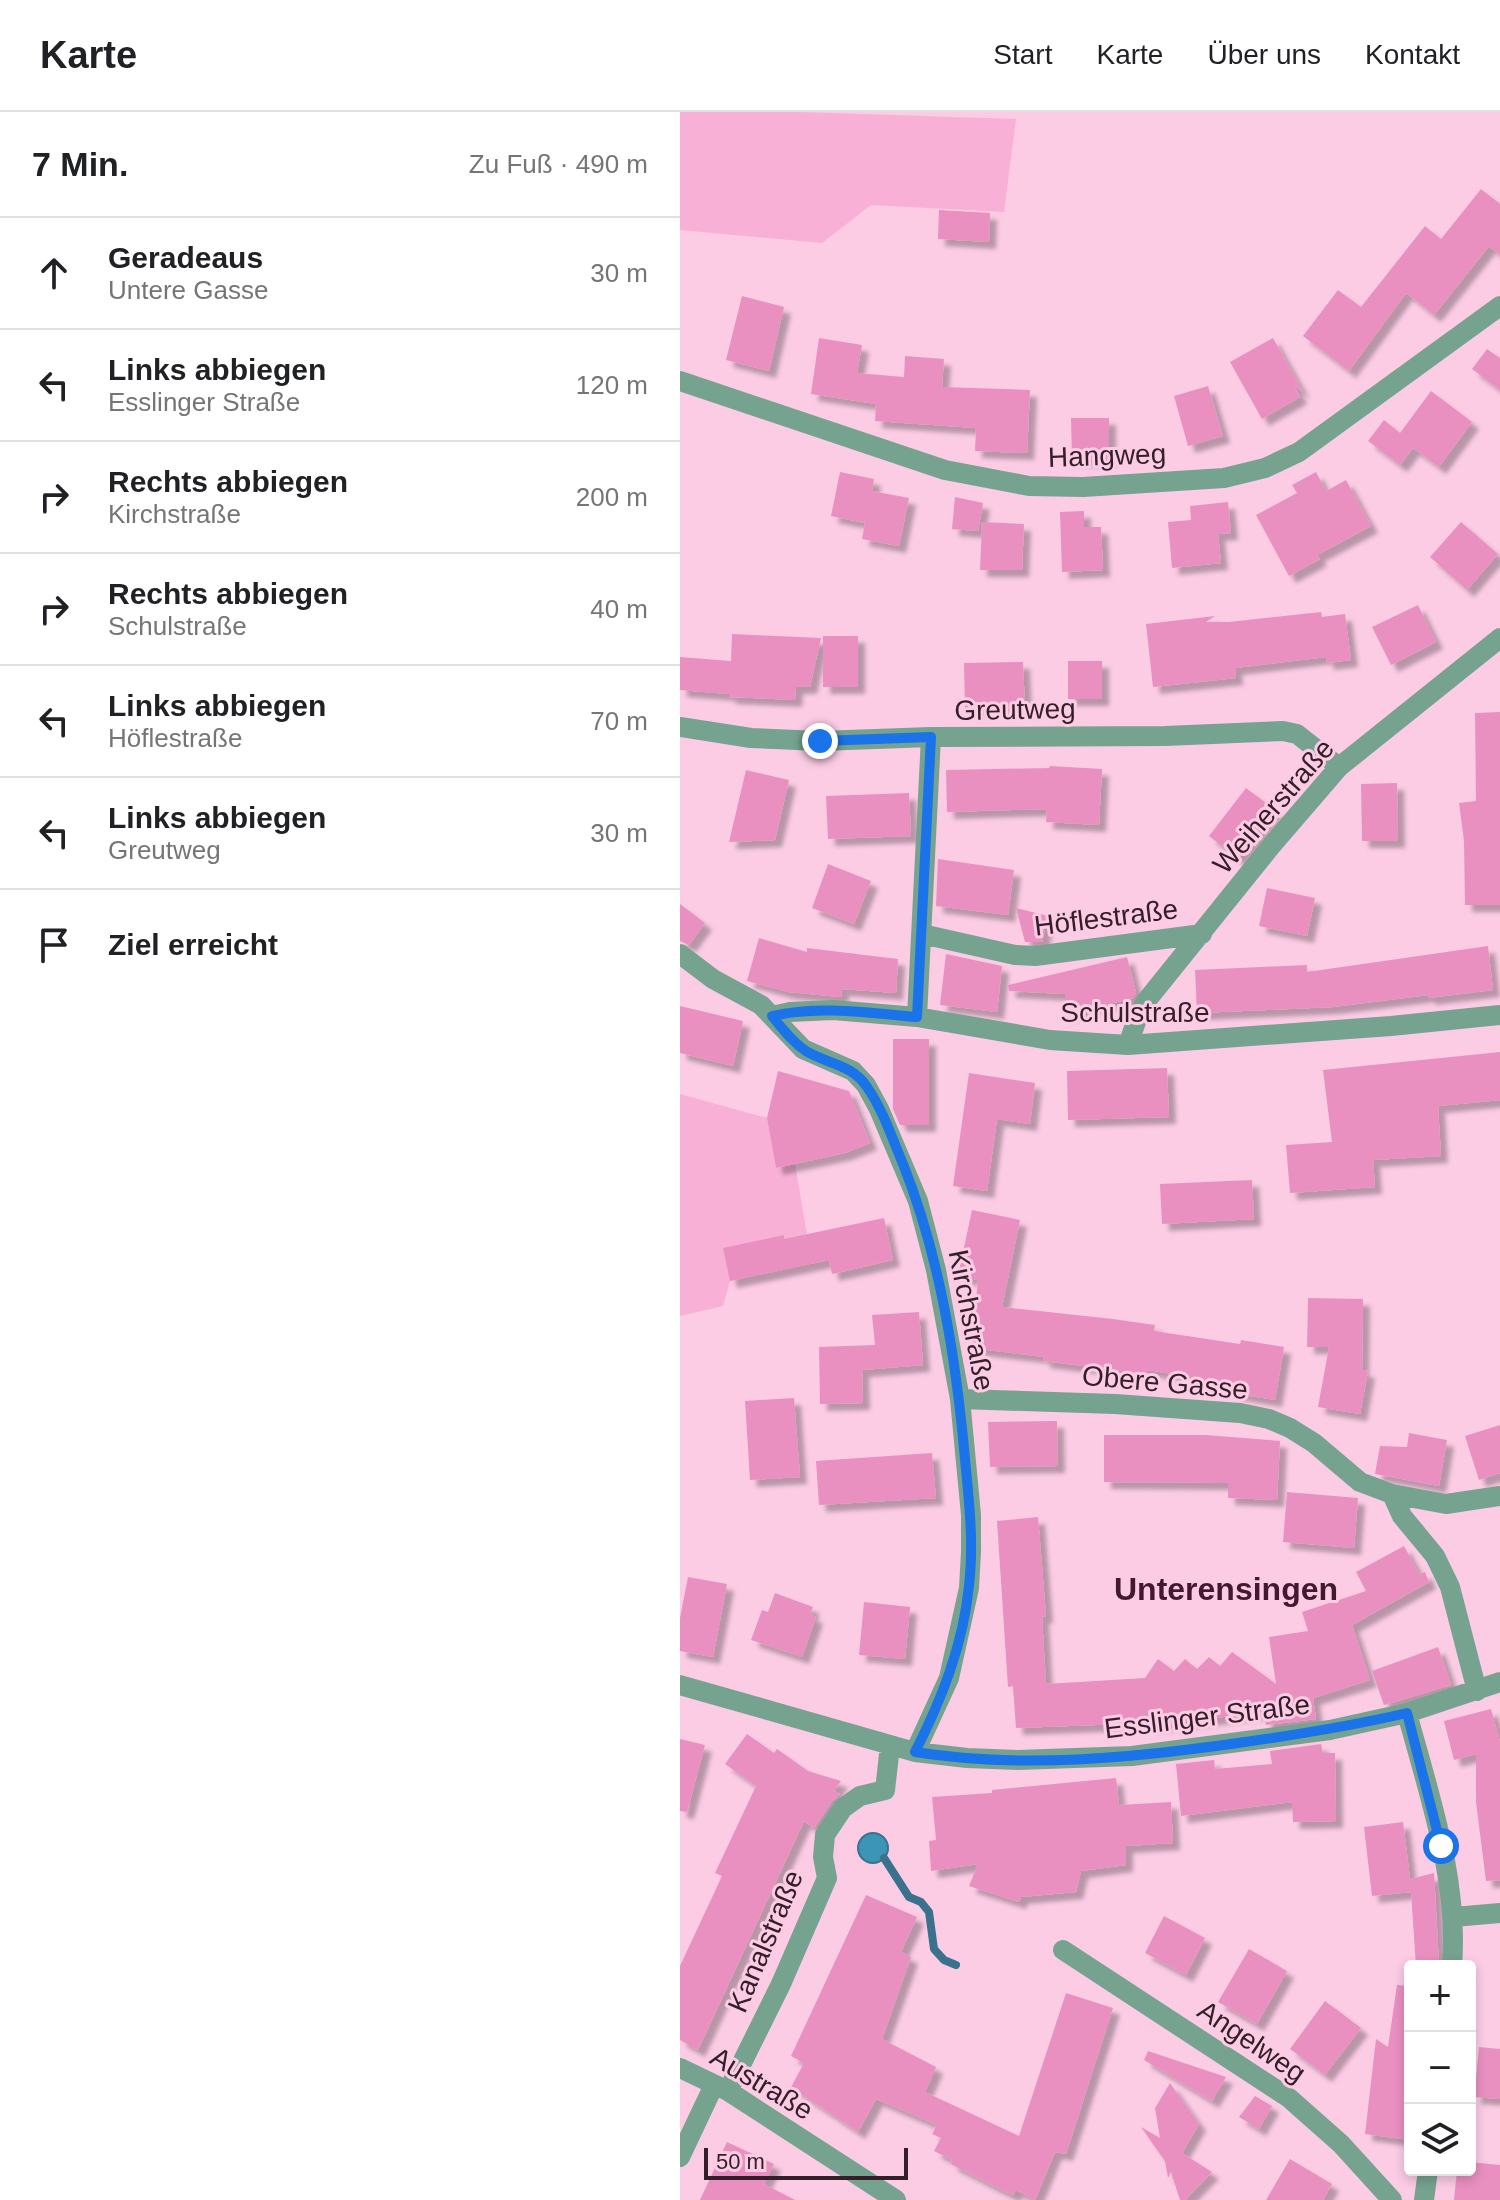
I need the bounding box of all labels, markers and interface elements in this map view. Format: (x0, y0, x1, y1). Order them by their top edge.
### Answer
text: Karte (40, 34, 137, 76)
text: Start (993, 39, 1052, 70)
text: Karte (1096, 39, 1163, 70)
text: Über uns (1207, 39, 1321, 70)
text: Kontakt (1365, 39, 1460, 70)
text: 7 Min. (32, 145, 128, 183)
text: Zu Fuß · 490 m (469, 149, 648, 179)
text: Geradeaus (108, 241, 263, 274)
icon: ahead (32, 251, 76, 295)
text: 30 m (590, 258, 648, 288)
text: Untere Gasse (108, 275, 268, 305)
text: Links abbiegen (108, 353, 326, 386)
icon: left (32, 363, 76, 407)
text: 120 m (576, 370, 648, 400)
text: Esslinger Straße (108, 387, 300, 417)
street label: Hangweg (1047, 438, 1167, 473)
text: Rechts abbiegen (108, 465, 348, 498)
icon: right (32, 475, 76, 519)
text: 200 m (576, 482, 648, 512)
text: Kirchstraße (108, 499, 241, 529)
text: Rechts abbiegen (108, 577, 348, 610)
icon: right (32, 587, 76, 631)
text: 40 m (590, 594, 648, 624)
text: Schulstraße (108, 611, 247, 641)
text: Links abbiegen (108, 689, 326, 722)
street label: Greutweg (954, 693, 1076, 726)
icon: left (32, 699, 76, 743)
text: 70 m (590, 706, 648, 736)
text: Höflestraße (108, 723, 242, 753)
route end (802, 723, 838, 759)
street label: Weiherstraße (1207, 733, 1340, 880)
text: Links abbiegen (108, 801, 326, 834)
icon: left (32, 811, 76, 855)
text: 30 m (590, 818, 648, 848)
text: Greutweg (108, 835, 221, 865)
street label: Höflestraße (1032, 893, 1180, 942)
icon: arrive (32, 923, 76, 967)
text: Ziel erreicht (108, 928, 278, 961)
street label: Schulstraße (1060, 997, 1210, 1028)
street label: Kirchstraße (943, 1247, 1000, 1393)
street label: Obere Gasse (1081, 1360, 1249, 1405)
district label: Unterensingen (1114, 1571, 1338, 1607)
street label: Esslinger Straße (1102, 1689, 1312, 1744)
route start (1423, 1828, 1459, 1864)
street label: Kanalstraße (722, 1866, 809, 2017)
map controls (1404, 1960, 1476, 2176)
button: + (1404, 1960, 1476, 2032)
street label: Angelweg (1192, 1994, 1311, 2089)
button: − (1404, 2032, 1476, 2104)
street label: Austraße (705, 2041, 818, 2126)
button: layers (1404, 2104, 1476, 2176)
scale bar (704, 2144, 908, 2180)
text: 50 m (716, 2149, 765, 2174)

